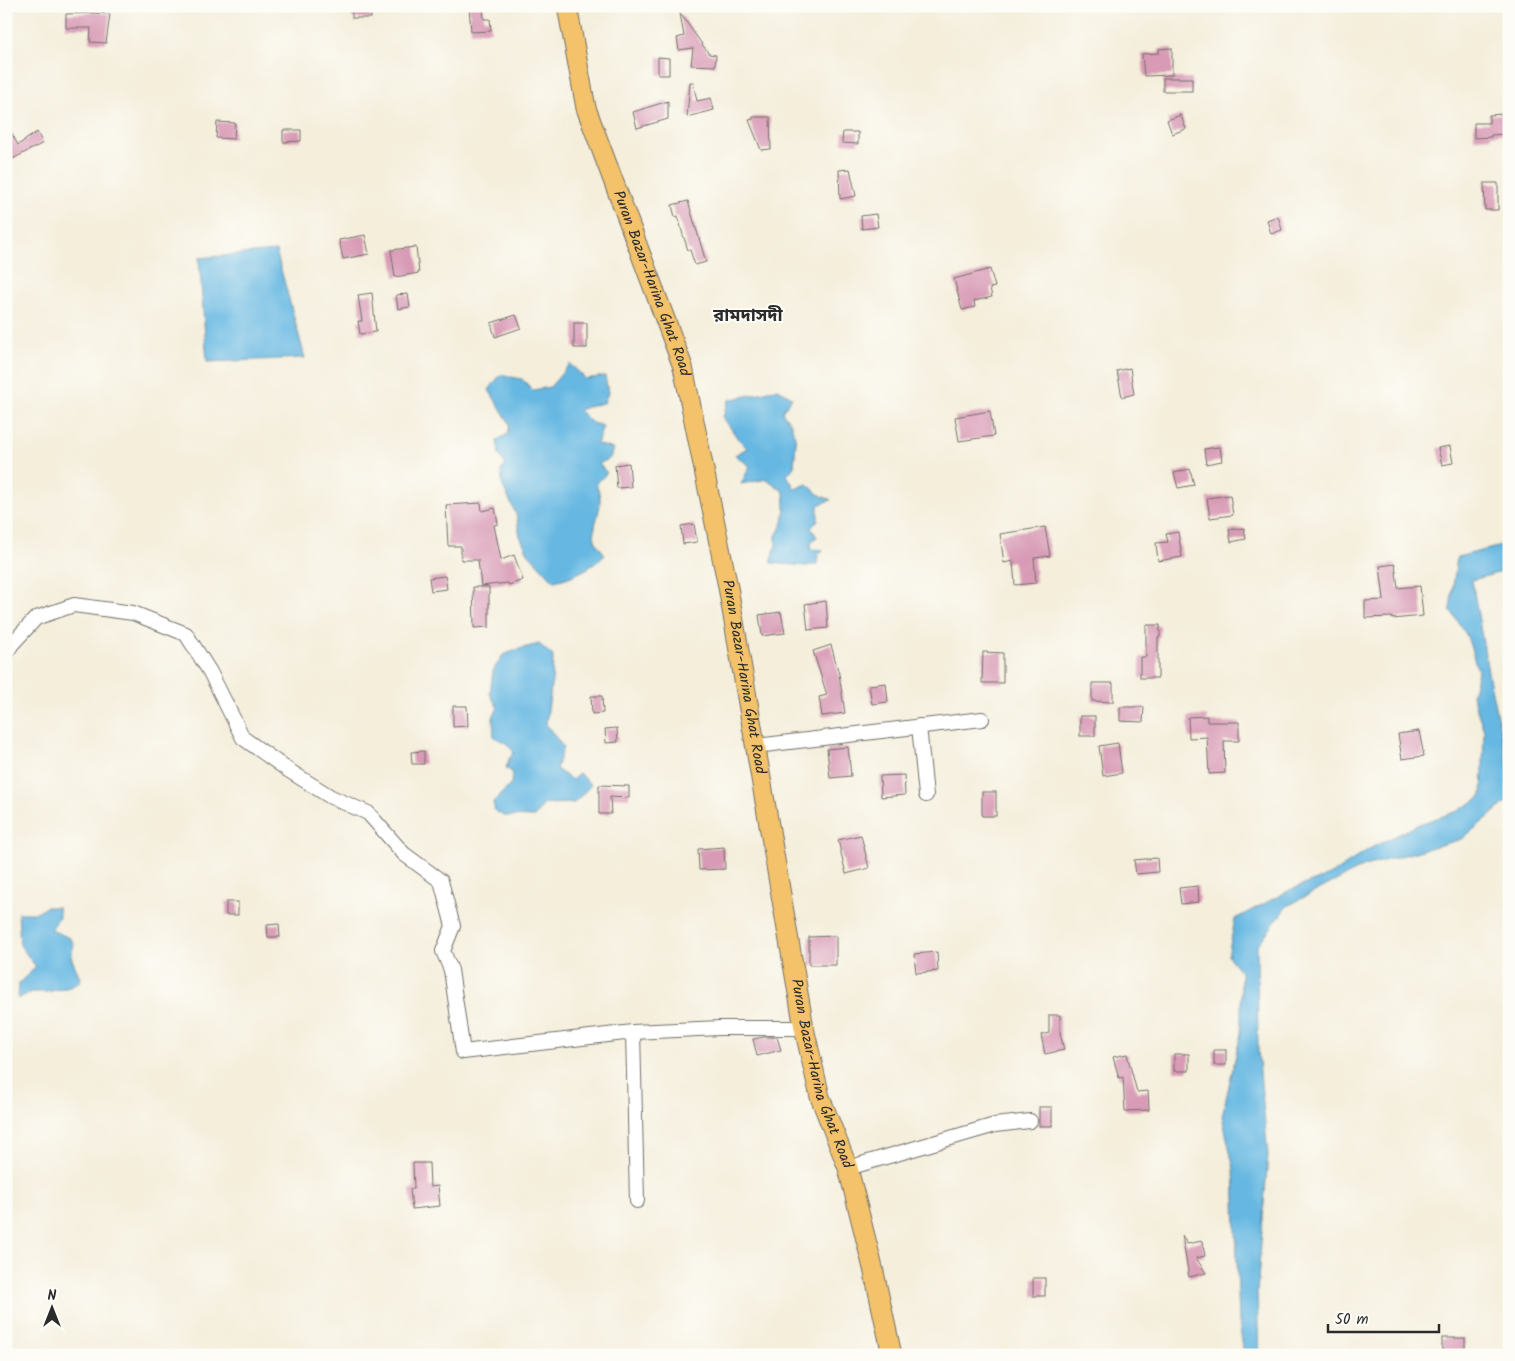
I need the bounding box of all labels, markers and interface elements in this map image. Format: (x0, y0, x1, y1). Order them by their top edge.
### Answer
street label: Puran Bazar-Harina Ghat Road (606, 187, 697, 379)
district label: রামদাসদী (712, 302, 784, 331)
street label: Puran Bazar-Harina Ghat Road (715, 578, 772, 776)
street label: Puran Bazar-Harina Ghat Road (784, 977, 859, 1173)
north arrow (28, 1284, 78, 1334)
text: N (48, 1285, 57, 1307)
scale bar (1328, 1301, 1439, 1333)
text: 50 m (1335, 1308, 1369, 1332)

